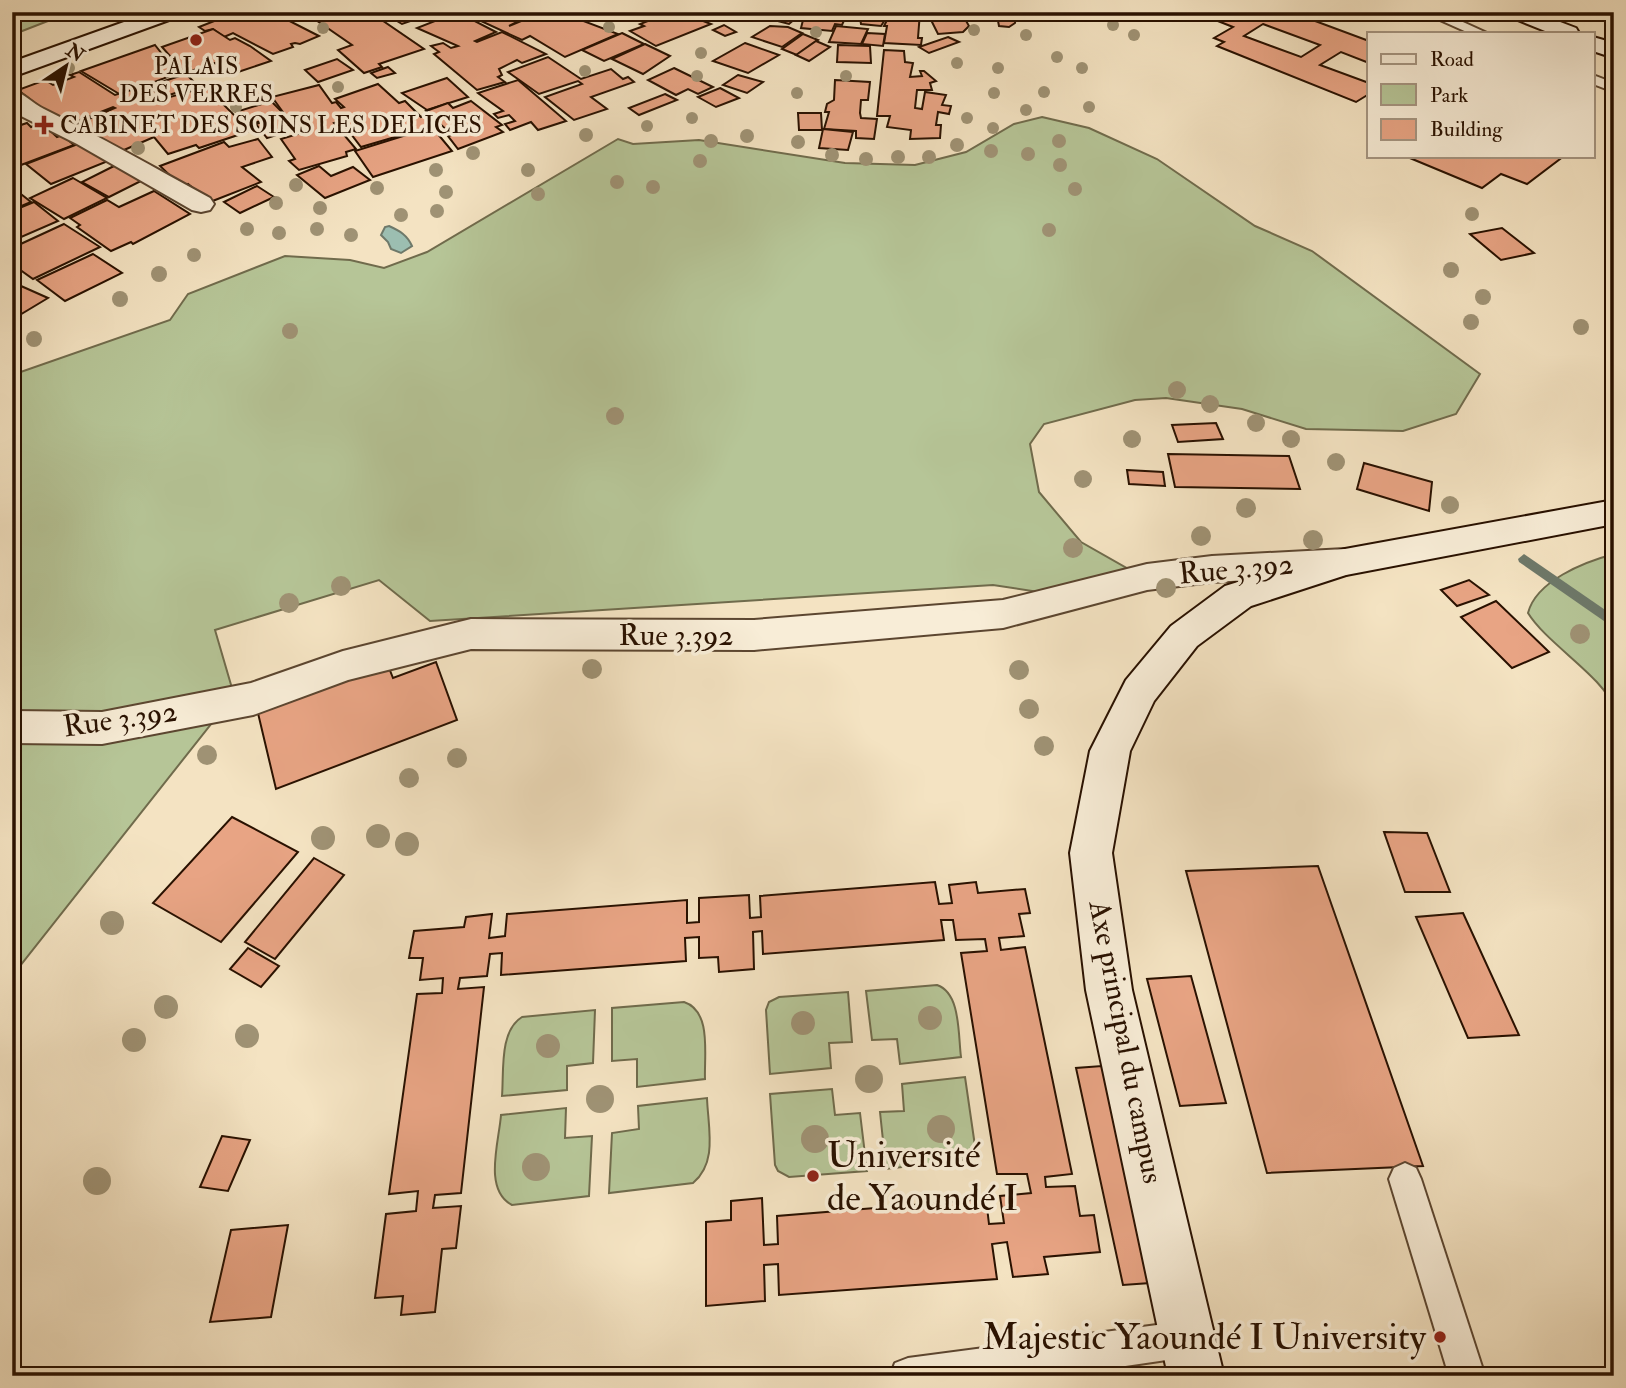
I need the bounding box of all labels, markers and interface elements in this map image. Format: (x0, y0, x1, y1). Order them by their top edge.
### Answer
north arrow (32, 32, 102, 102)
marker: PALAIS DES VERRES (188, 32, 204, 48)
legend (1367, 32, 1594, 158)
text: N (61, 38, 90, 68)
text: Road (1430, 46, 1475, 73)
place label: PALAIS DES VERRES (119, 51, 273, 110)
text: Park (1430, 82, 1468, 109)
place label: CABINET DES SOINS LES DELICES (60, 110, 482, 141)
marker: CABINET DES SOINS LES DELICES (34, 115, 54, 135)
text: Building (1430, 116, 1503, 143)
street label: Rue 3.392 (1177, 546, 1295, 592)
street label: Rue 3.392 (619, 617, 733, 654)
street label: Rue 3.392 (60, 693, 180, 745)
street label: Axe principal du campus (1080, 897, 1172, 1187)
place label: Université de Yaoundé I (827, 1132, 1018, 1222)
marker: Université de Yaoundé I (805, 1168, 821, 1184)
place label: Majestic Yaoundé I University (982, 1314, 1427, 1361)
marker: Majestic Yaoundé I University (1432, 1329, 1448, 1345)

